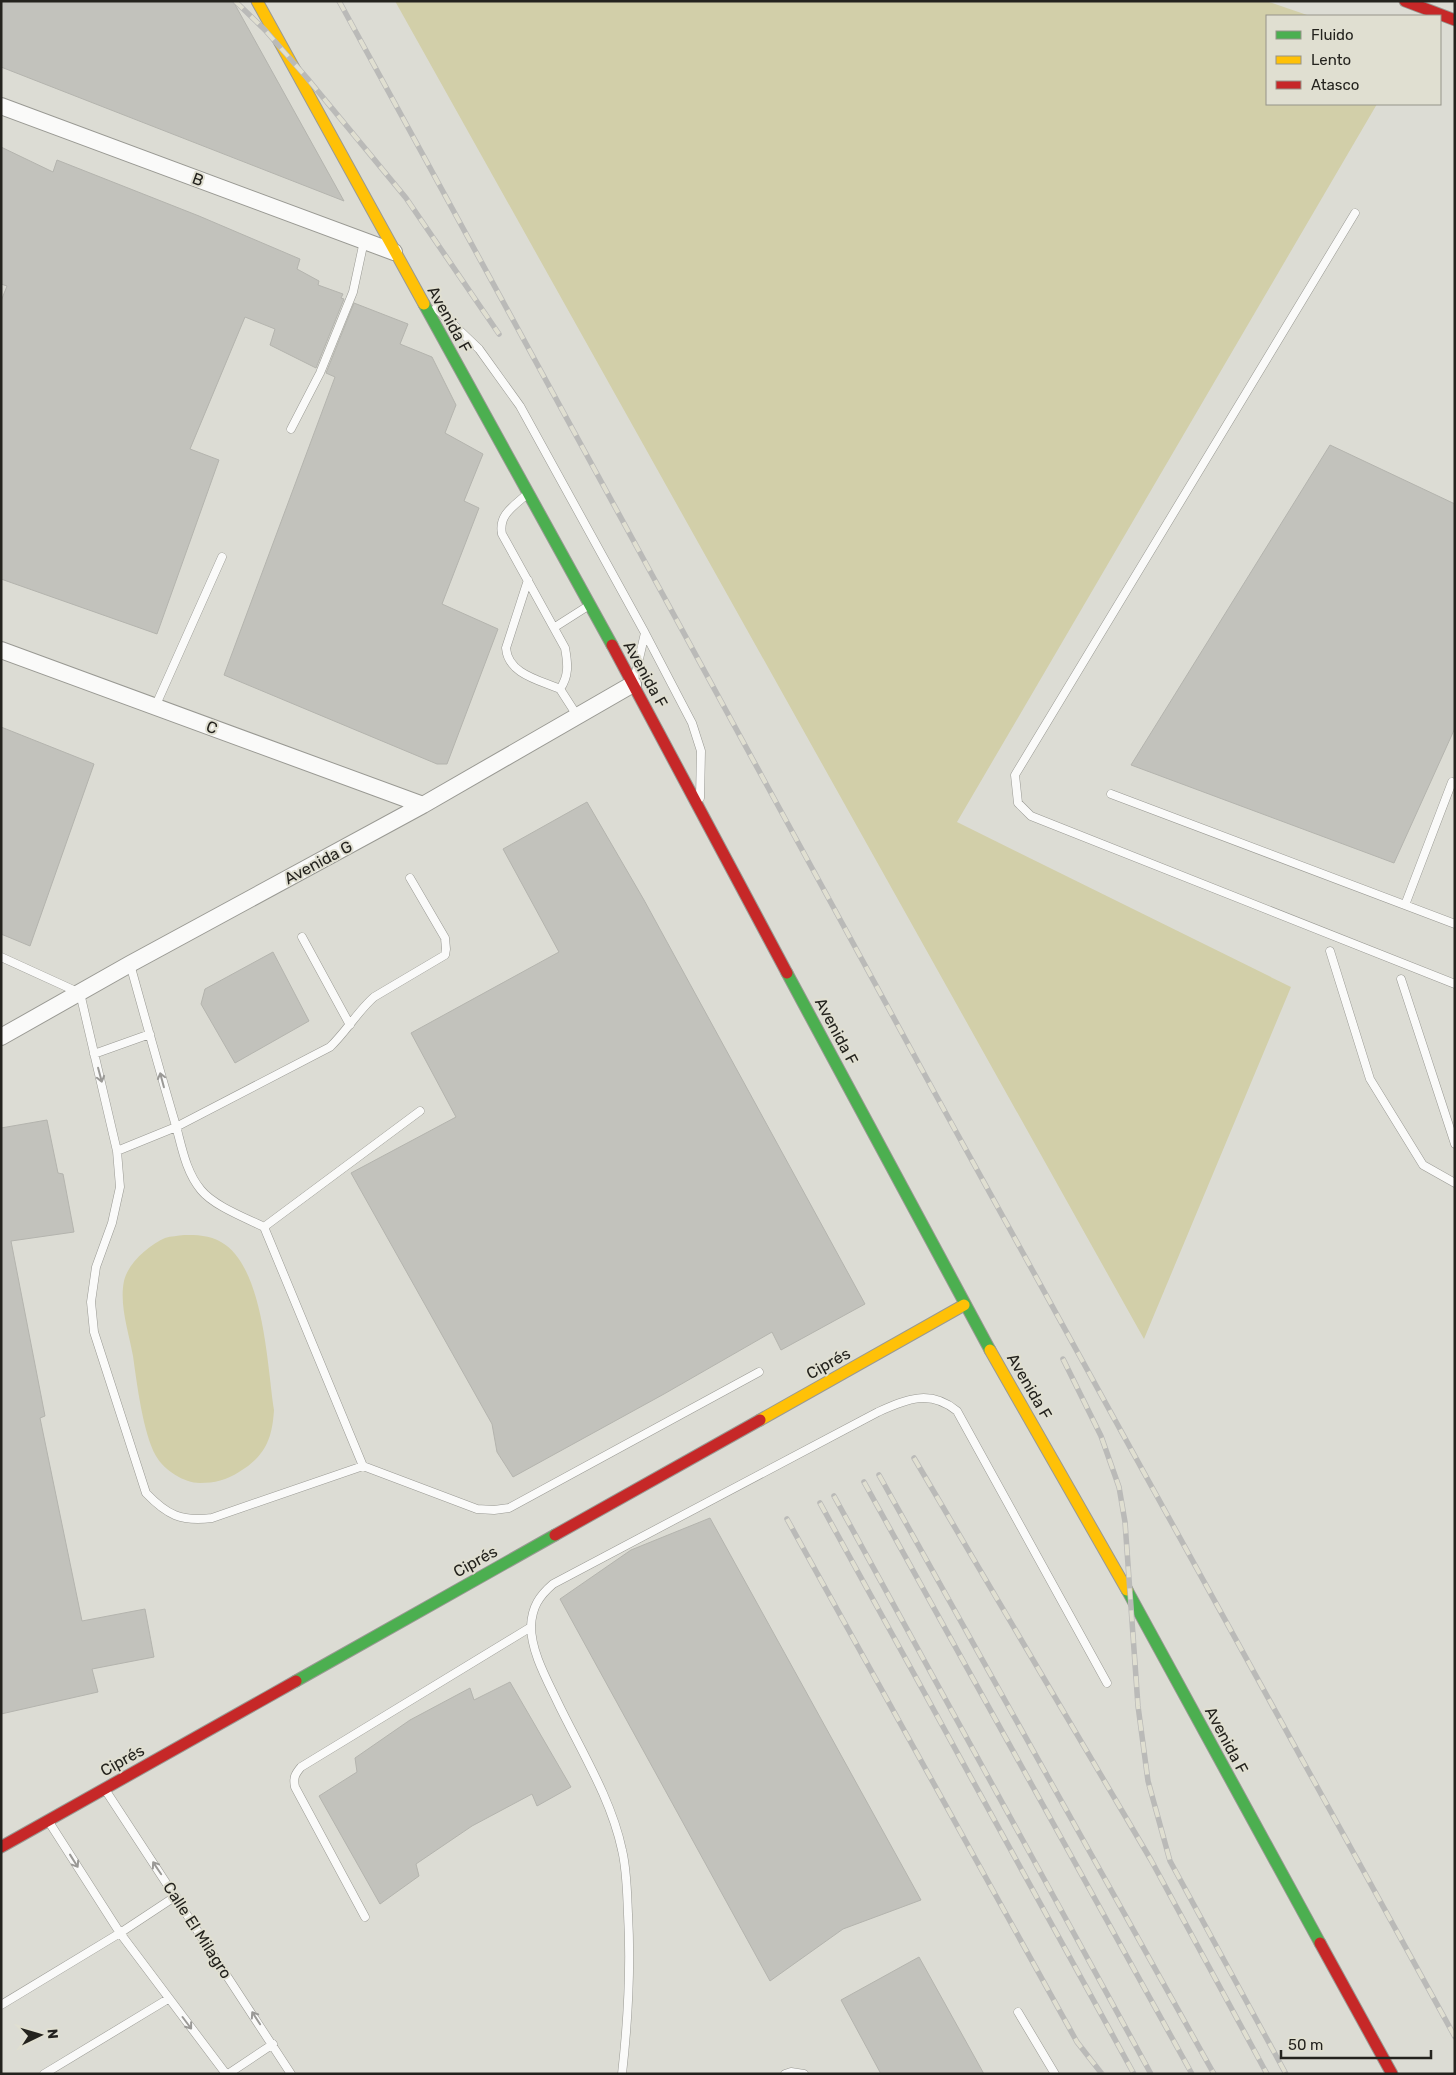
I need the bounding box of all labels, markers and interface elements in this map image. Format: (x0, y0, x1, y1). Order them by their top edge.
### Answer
legend (1266, 15, 1441, 105)
text: Fluido (1311, 26, 1354, 44)
text: Lento (1311, 51, 1351, 69)
text: Atasco (1311, 76, 1359, 94)
street label: B (190, 169, 206, 190)
street label: Avenida F (424, 283, 476, 356)
street label: Avenida F (620, 638, 672, 711)
street label: C (204, 717, 220, 738)
street label: Avenida G (281, 837, 356, 888)
street label: Avenida F (811, 995, 862, 1068)
one-way arrow (96, 1066, 105, 1082)
one-way arrow (157, 1072, 166, 1088)
street label: Ciprés (803, 1344, 853, 1383)
street label: Avenida F (1003, 1350, 1056, 1423)
street label: Ciprés (450, 1542, 500, 1581)
street label: Avenida F (1201, 1704, 1252, 1777)
street label: Ciprés (97, 1741, 147, 1780)
one-way arrow (69, 1854, 79, 1868)
one-way arrow (152, 1861, 162, 1875)
street label: Calle El Milagro (159, 1878, 236, 1982)
north arrow (15, 2010, 65, 2060)
one-way arrow (251, 2011, 261, 2025)
one-way arrow (182, 2016, 192, 2030)
text: N (44, 2028, 61, 2040)
scale bar (1281, 2028, 1431, 2060)
text: 50 m (1288, 2036, 1323, 2054)

